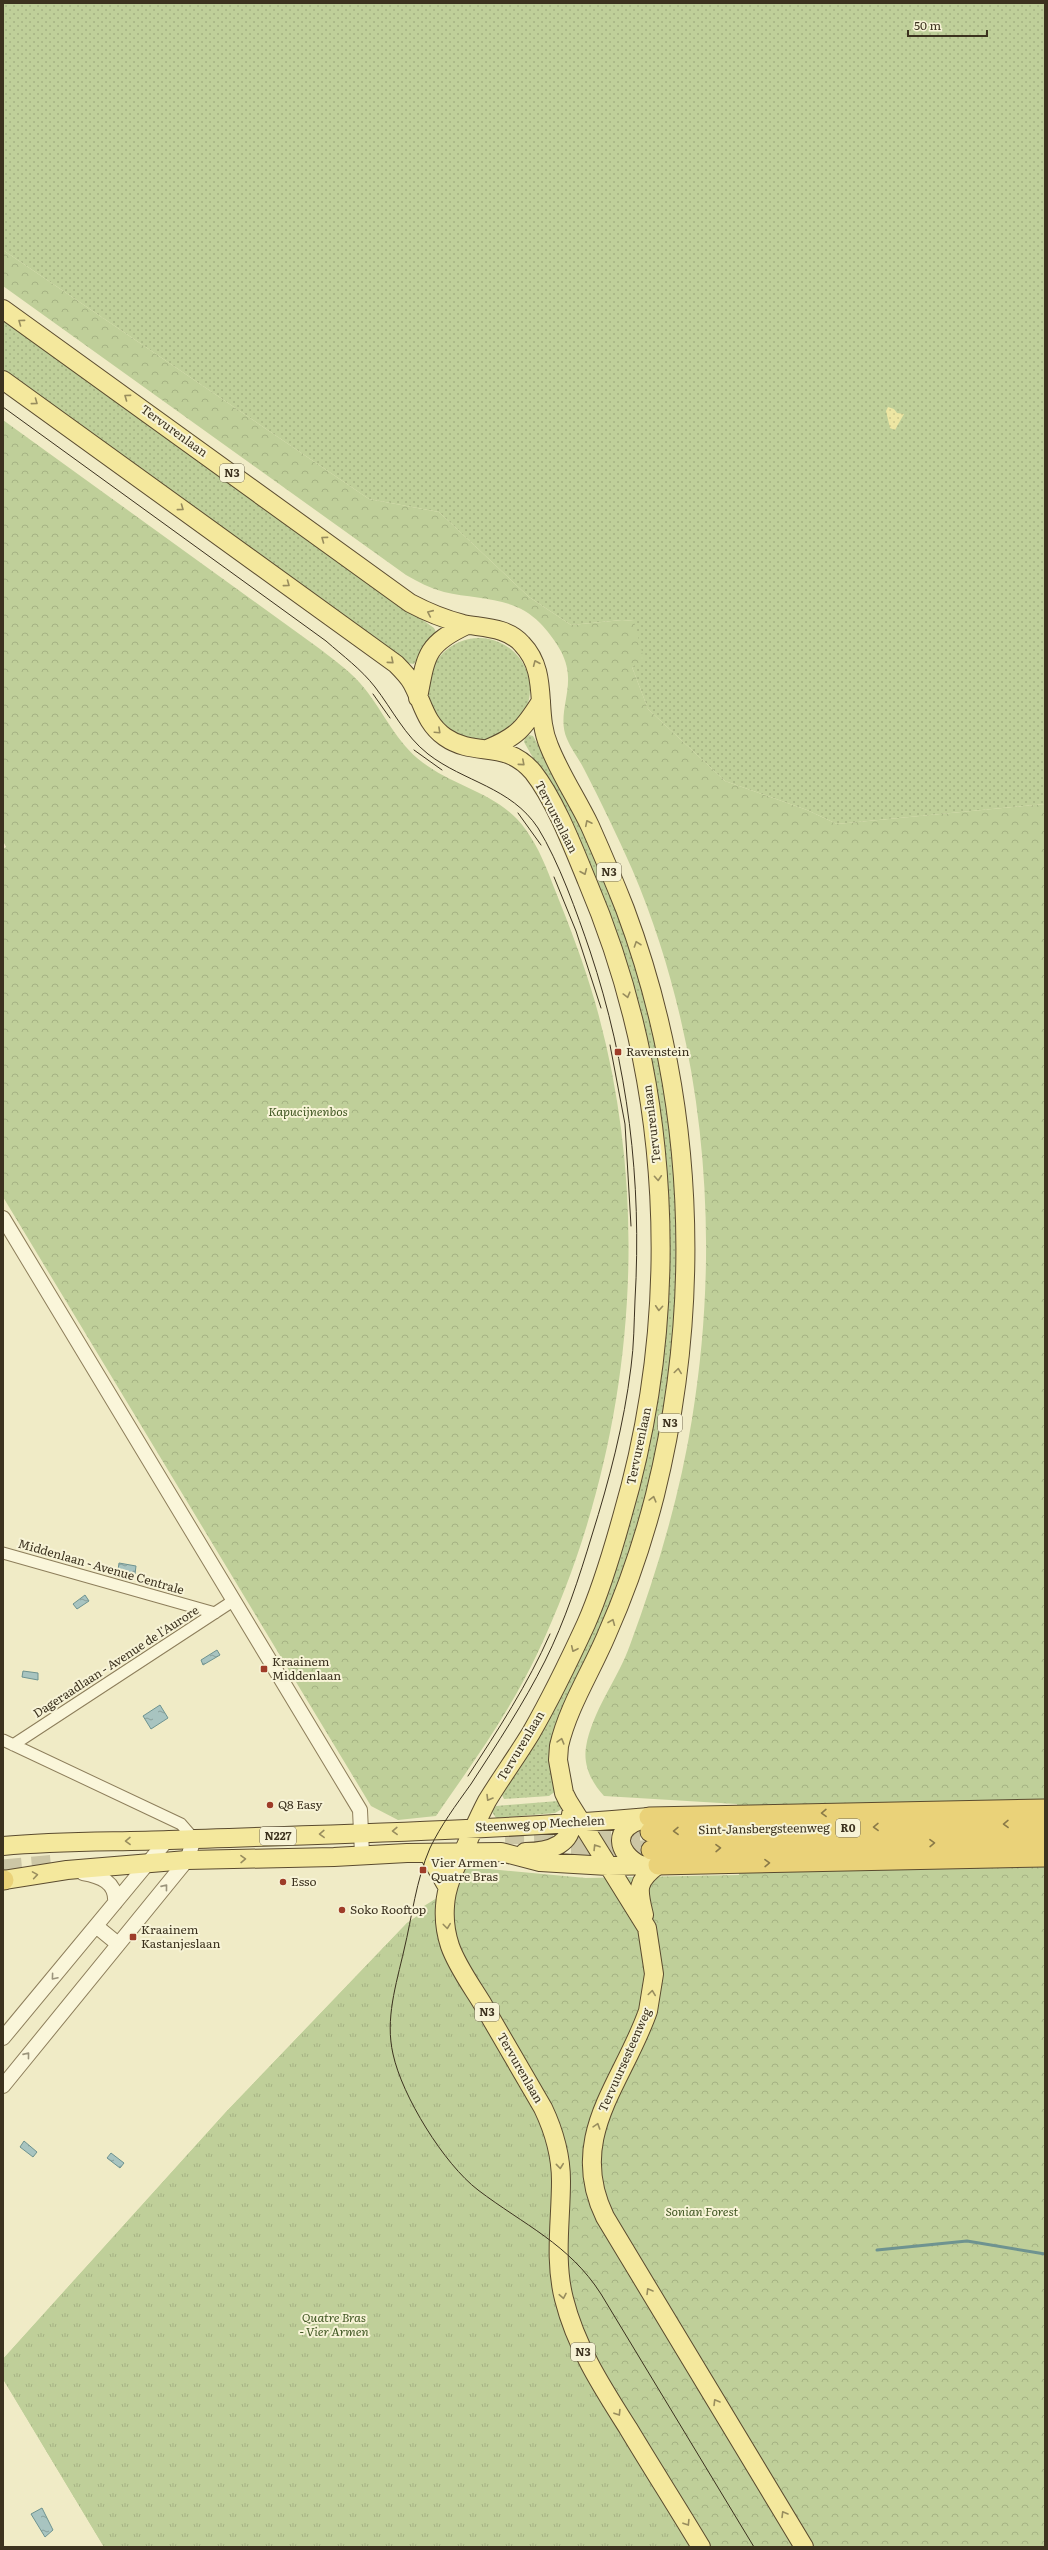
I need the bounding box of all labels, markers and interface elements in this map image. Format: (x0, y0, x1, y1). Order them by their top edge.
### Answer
scale bar (908, 12, 987, 38)
text: 50 m (914, 16, 941, 34)
one-way arrow (19, 320, 26, 327)
one-way arrow (124, 394, 131, 402)
one-way arrow (30, 397, 37, 404)
street label: Tervurenlaan (137, 400, 212, 461)
road number: N3 (220, 464, 244, 482)
one-way arrow (177, 503, 184, 510)
one-way arrow (321, 536, 328, 543)
one-way arrow (282, 579, 289, 586)
one-way arrow (426, 610, 434, 618)
one-way arrow (387, 656, 394, 663)
one-way arrow (532, 660, 540, 667)
one-way arrow (433, 726, 441, 733)
one-way arrow (517, 758, 525, 765)
street label: Tervurenlaan (531, 777, 583, 856)
one-way arrow (585, 820, 593, 828)
road number: N3 (597, 863, 621, 881)
one-way arrow (579, 869, 587, 876)
one-way arrow (633, 940, 641, 947)
one-way arrow (622, 991, 631, 998)
place label: Ravenstein (626, 1042, 690, 1060)
marker: Ravenstein (613, 1047, 623, 1057)
street label: Tervurenlaan (637, 1084, 665, 1164)
park label: Kapucijnenbos (268, 1102, 348, 1120)
one-way arrow (654, 1175, 663, 1181)
one-way arrow (655, 1305, 663, 1311)
one-way arrow (673, 1368, 682, 1374)
street label: Tervurenlaan (621, 1405, 655, 1486)
road number: N3 (658, 1414, 682, 1432)
one-way arrow (649, 1495, 657, 1502)
street label: Middenlaan - Avenue Centrale (16, 1534, 186, 1598)
street label: Dageraadlaan - Avenue de l'Aurore (29, 1601, 202, 1722)
one-way arrow (608, 1618, 616, 1625)
one-way arrow (571, 1644, 579, 1652)
place label: Kraainem Middenlaan (272, 1652, 341, 1684)
marker: Kraainem Middenlaan (259, 1664, 269, 1674)
street label: Tervurenlaan (492, 1707, 548, 1784)
one-way arrow (556, 1738, 565, 1745)
one-way arrow (487, 1794, 494, 1801)
place label: Q8 Easy (278, 1795, 322, 1813)
marker: Q8 Easy (265, 1800, 275, 1810)
one-way arrow (821, 1809, 827, 1817)
street label: Steenweg op Mechelen (475, 1811, 605, 1835)
street label: Sint-Jansbergsteenweg (698, 1818, 830, 1838)
road number: R0 (836, 1819, 860, 1837)
one-way arrow (1003, 1820, 1009, 1829)
one-way arrow (873, 1823, 879, 1831)
road number: N227 (260, 1827, 296, 1845)
one-way arrow (392, 1827, 398, 1835)
one-way arrow (673, 1827, 679, 1835)
one-way arrow (319, 1830, 325, 1838)
one-way arrow (125, 1837, 131, 1845)
one-way arrow (929, 1839, 935, 1848)
one-way arrow (594, 1844, 601, 1851)
one-way arrow (715, 1844, 721, 1852)
place label: Vier Armen - Quatre Bras (431, 1853, 504, 1885)
one-way arrow (240, 1854, 246, 1863)
one-way arrow (764, 1858, 770, 1867)
marker: Vier Armen - Quatre Bras (418, 1865, 428, 1875)
one-way arrow (32, 1871, 38, 1880)
place label: Esso (291, 1872, 317, 1890)
marker: Esso (278, 1877, 288, 1887)
one-way arrow (161, 1884, 168, 1891)
place label: Soko Rooftop (350, 1900, 426, 1918)
marker: Soko Rooftop (337, 1905, 347, 1915)
place label: Kraainem Kastanjeslaan (141, 1920, 220, 1952)
one-way arrow (442, 1923, 451, 1929)
marker: Kraainem Kastanjeslaan (128, 1932, 138, 1942)
one-way arrow (51, 1972, 58, 1979)
one-way arrow (647, 1990, 656, 1996)
road number: N3 (475, 2003, 499, 2021)
street label: Tervuursesteenweg (593, 2004, 655, 2115)
street label: Tervurenlaan (493, 2029, 548, 2106)
one-way arrow (23, 2053, 30, 2060)
one-way arrow (592, 2122, 601, 2129)
one-way arrow (555, 2163, 564, 2169)
park label: Sonian Forest (666, 2202, 739, 2220)
one-way arrow (647, 2288, 654, 2295)
one-way arrow (559, 2293, 567, 2299)
park label: Quatre Bras - Vier Armen (299, 2308, 369, 2340)
road number: N3 (571, 2343, 595, 2361)
one-way arrow (714, 2399, 721, 2406)
one-way arrow (613, 2409, 621, 2416)
one-way arrow (781, 2511, 788, 2518)
one-way arrow (682, 2519, 689, 2526)

